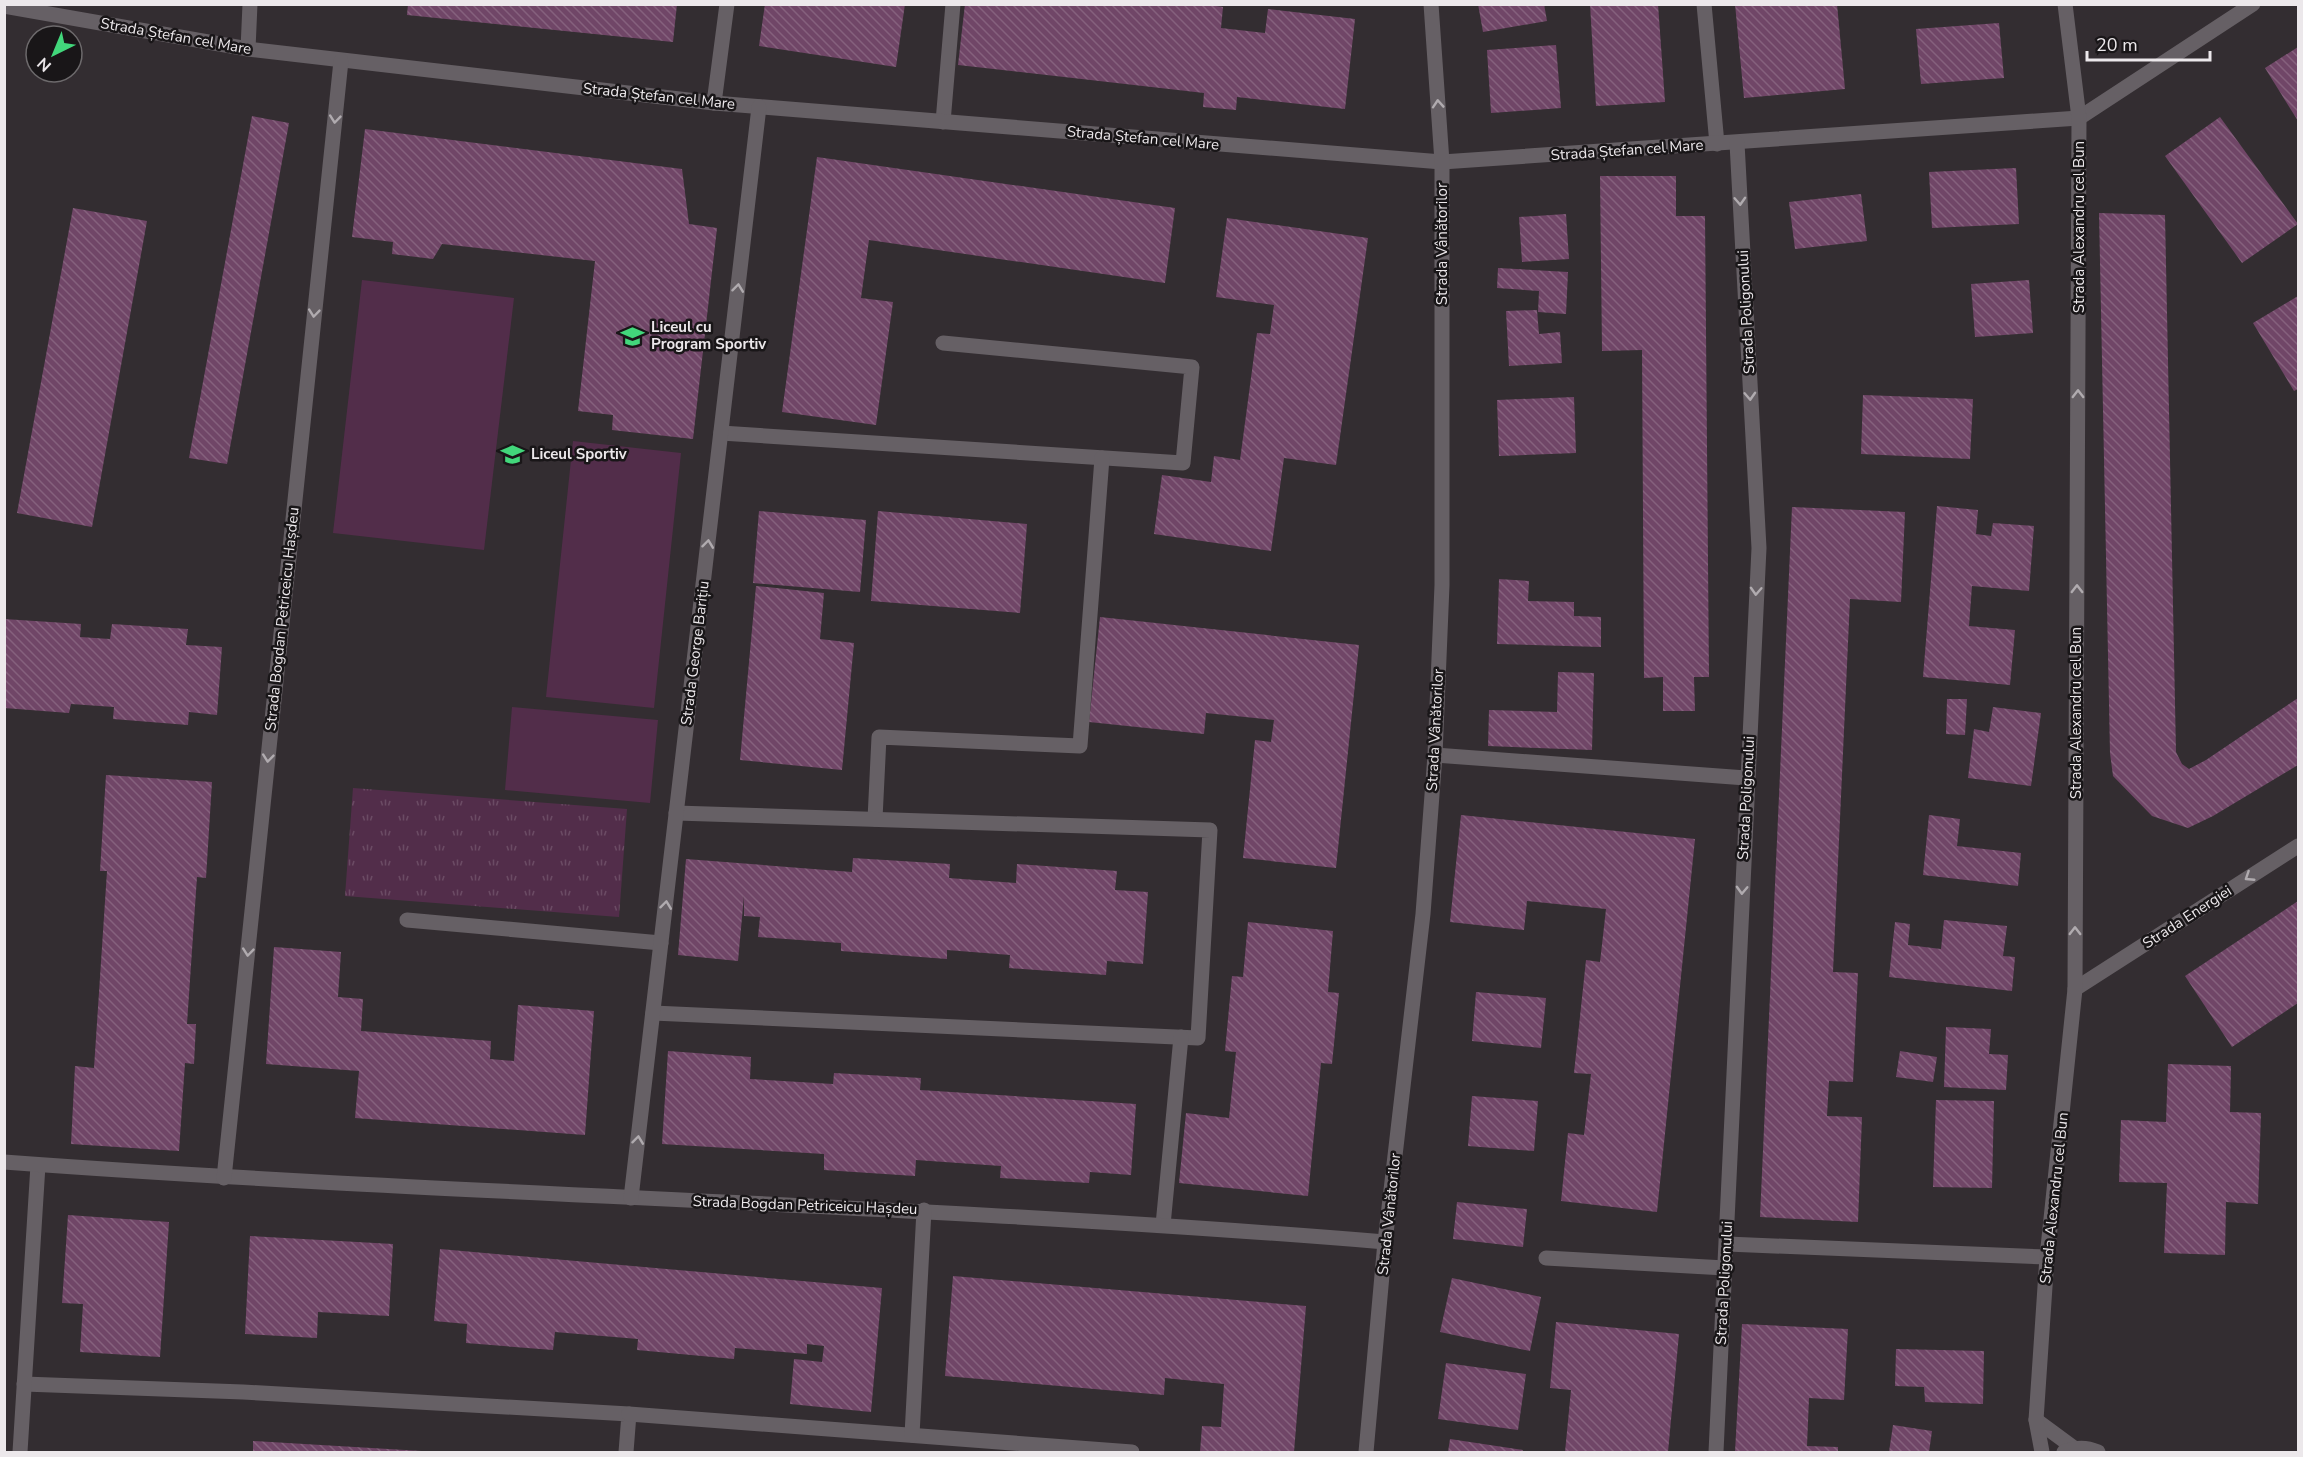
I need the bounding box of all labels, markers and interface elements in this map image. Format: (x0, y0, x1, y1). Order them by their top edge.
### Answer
street label: Strada Ștefan cel Mare (99, 13, 253, 59)
north arrow (24, 24, 84, 84)
scale bar (2087, 24, 2210, 62)
text: 20 m (2096, 33, 2138, 57)
text: N (33, 52, 56, 76)
street label: Strada Ștefan cel Mare (582, 78, 736, 114)
one-way arrow (1432, 100, 1445, 109)
one-way arrow (329, 115, 341, 124)
street label: Strada Ștefan cel Mare (1066, 121, 1220, 155)
street label: Strada Ștefan cel Mare (1550, 135, 1704, 165)
street label: Strada Alexandru cel Bun (2069, 141, 2089, 313)
street label: Strada Vânătorilor (1432, 182, 1452, 305)
one-way arrow (1734, 197, 1747, 206)
street label: Strada Poligonului (1733, 250, 1759, 374)
one-way arrow (731, 283, 744, 292)
one-way arrow (308, 309, 321, 318)
place label: Liceul cu Program Sportiv (651, 317, 766, 354)
school or university icon: Liceul cu Program Sportiv (620, 323, 646, 349)
one-way arrow (2072, 389, 2084, 398)
one-way arrow (1744, 391, 1757, 400)
school or university icon: Liceul Sportiv (500, 441, 526, 467)
place label: Liceul Sportiv (531, 444, 627, 464)
street label: Strada Bogdan Petriceicu Hașdeu (260, 506, 304, 732)
one-way arrow (701, 539, 714, 549)
street label: Strada George Barițiu (676, 580, 714, 726)
one-way arrow (2071, 584, 2083, 593)
one-way arrow (1750, 586, 1763, 595)
street label: Strada Alexandru cel Bun (2066, 627, 2086, 799)
street label: Strada Vânătorilor (1422, 668, 1448, 792)
street label: Strada Poligonului (1733, 736, 1759, 860)
one-way arrow (262, 753, 275, 763)
one-way arrow (2245, 870, 2256, 881)
street label: Strada Energiei (2139, 881, 2235, 953)
one-way arrow (1735, 886, 1748, 895)
one-way arrow (659, 900, 671, 909)
one-way arrow (2069, 926, 2081, 935)
one-way arrow (242, 947, 255, 957)
street label: Strada Alexandru cel Bun (2035, 1111, 2073, 1285)
one-way arrow (631, 1135, 644, 1145)
street label: Strada Vânătorilor (1373, 1151, 1405, 1276)
street label: Strada Bogdan Petriceicu Hașdeu (692, 1191, 918, 1219)
street label: Strada Poligonului (1711, 1221, 1737, 1345)

